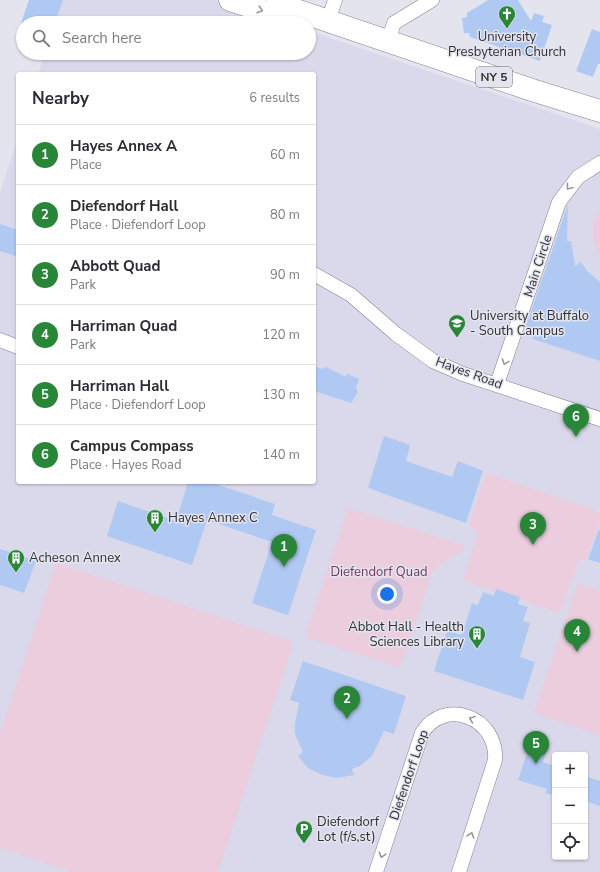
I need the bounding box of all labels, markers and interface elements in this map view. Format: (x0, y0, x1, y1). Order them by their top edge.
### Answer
church icon: University Presbyterian Church (497, 4, 517, 29)
one-way arrow (256, 5, 263, 14)
search box (16, 16, 316, 60)
icon: search (30, 27, 52, 49)
text: Search here (62, 28, 142, 48)
place label: University Presbyterian Church (448, 28, 566, 61)
road number: NY 5 (476, 67, 512, 87)
text: Nearby (32, 87, 89, 110)
text: 6 results (249, 89, 300, 107)
text: Hayes Annex A (70, 136, 177, 156)
text: 1 (41, 146, 49, 164)
text: 60 m (270, 146, 300, 164)
text: Place (70, 156, 102, 174)
one-way arrow (567, 182, 574, 189)
text: Diefendorf Hall (70, 196, 178, 216)
text: 2 (41, 206, 49, 224)
text: 80 m (270, 206, 300, 224)
text: Place · Diefendorf Loop (70, 216, 206, 234)
street label: Main Circle (519, 232, 557, 300)
text: Abbott Quad (70, 256, 161, 276)
text: 3 (41, 266, 49, 284)
text: 90 m (270, 266, 300, 284)
text: Park (70, 276, 96, 294)
place label: University at Buffalo - South Campus (470, 307, 589, 340)
school or university icon: University at Buffalo - South Campus (447, 313, 467, 338)
text: Harriman Quad (70, 316, 177, 336)
text: 4 (41, 326, 49, 344)
text: 120 m (262, 326, 300, 344)
text: Park (70, 336, 96, 354)
street label: Hayes Road (433, 353, 505, 393)
one-way arrow (502, 359, 510, 366)
text: Harriman Hall (70, 376, 169, 396)
text: 5 (41, 386, 49, 404)
text: 130 m (262, 386, 300, 404)
text: Place · Diefendorf Loop (70, 396, 206, 414)
pin: 6 (563, 404, 589, 437)
text: Campus Compass (70, 436, 194, 456)
text: 6 (41, 446, 49, 464)
text: 140 m (262, 446, 300, 464)
text: Place · Hayes Road (70, 456, 181, 474)
building icon: Hayes Annex C (145, 508, 165, 533)
place label: Hayes Annex C (168, 509, 258, 527)
pin: 3 (520, 512, 546, 545)
pin: 1 (271, 534, 297, 567)
building icon: Acheson Annex (6, 548, 26, 573)
place label: Acheson Annex (29, 549, 121, 567)
park label: Diefendorf Quad (330, 563, 428, 581)
your location (377, 584, 397, 604)
place label: Abbot Hall - Health Sciences Library (348, 618, 464, 651)
pin: 4 (564, 619, 590, 652)
building icon: Abbot Hall - Health Sciences Library (467, 624, 487, 649)
pin: 2 (334, 686, 360, 719)
one-way arrow (468, 716, 476, 724)
street label: Diefendorf Loop (385, 727, 433, 823)
pin: 5 (523, 731, 549, 764)
map controls (552, 752, 588, 860)
button: + (552, 752, 588, 788)
button: − (552, 788, 588, 824)
place label: Diefendorf Lot (f/s,st) (317, 813, 380, 846)
parking icon: Diefendorf Lot (f/s,st) (294, 819, 314, 844)
button: locate (552, 824, 588, 860)
one-way arrow (466, 832, 475, 839)
one-way arrow (378, 851, 386, 858)

